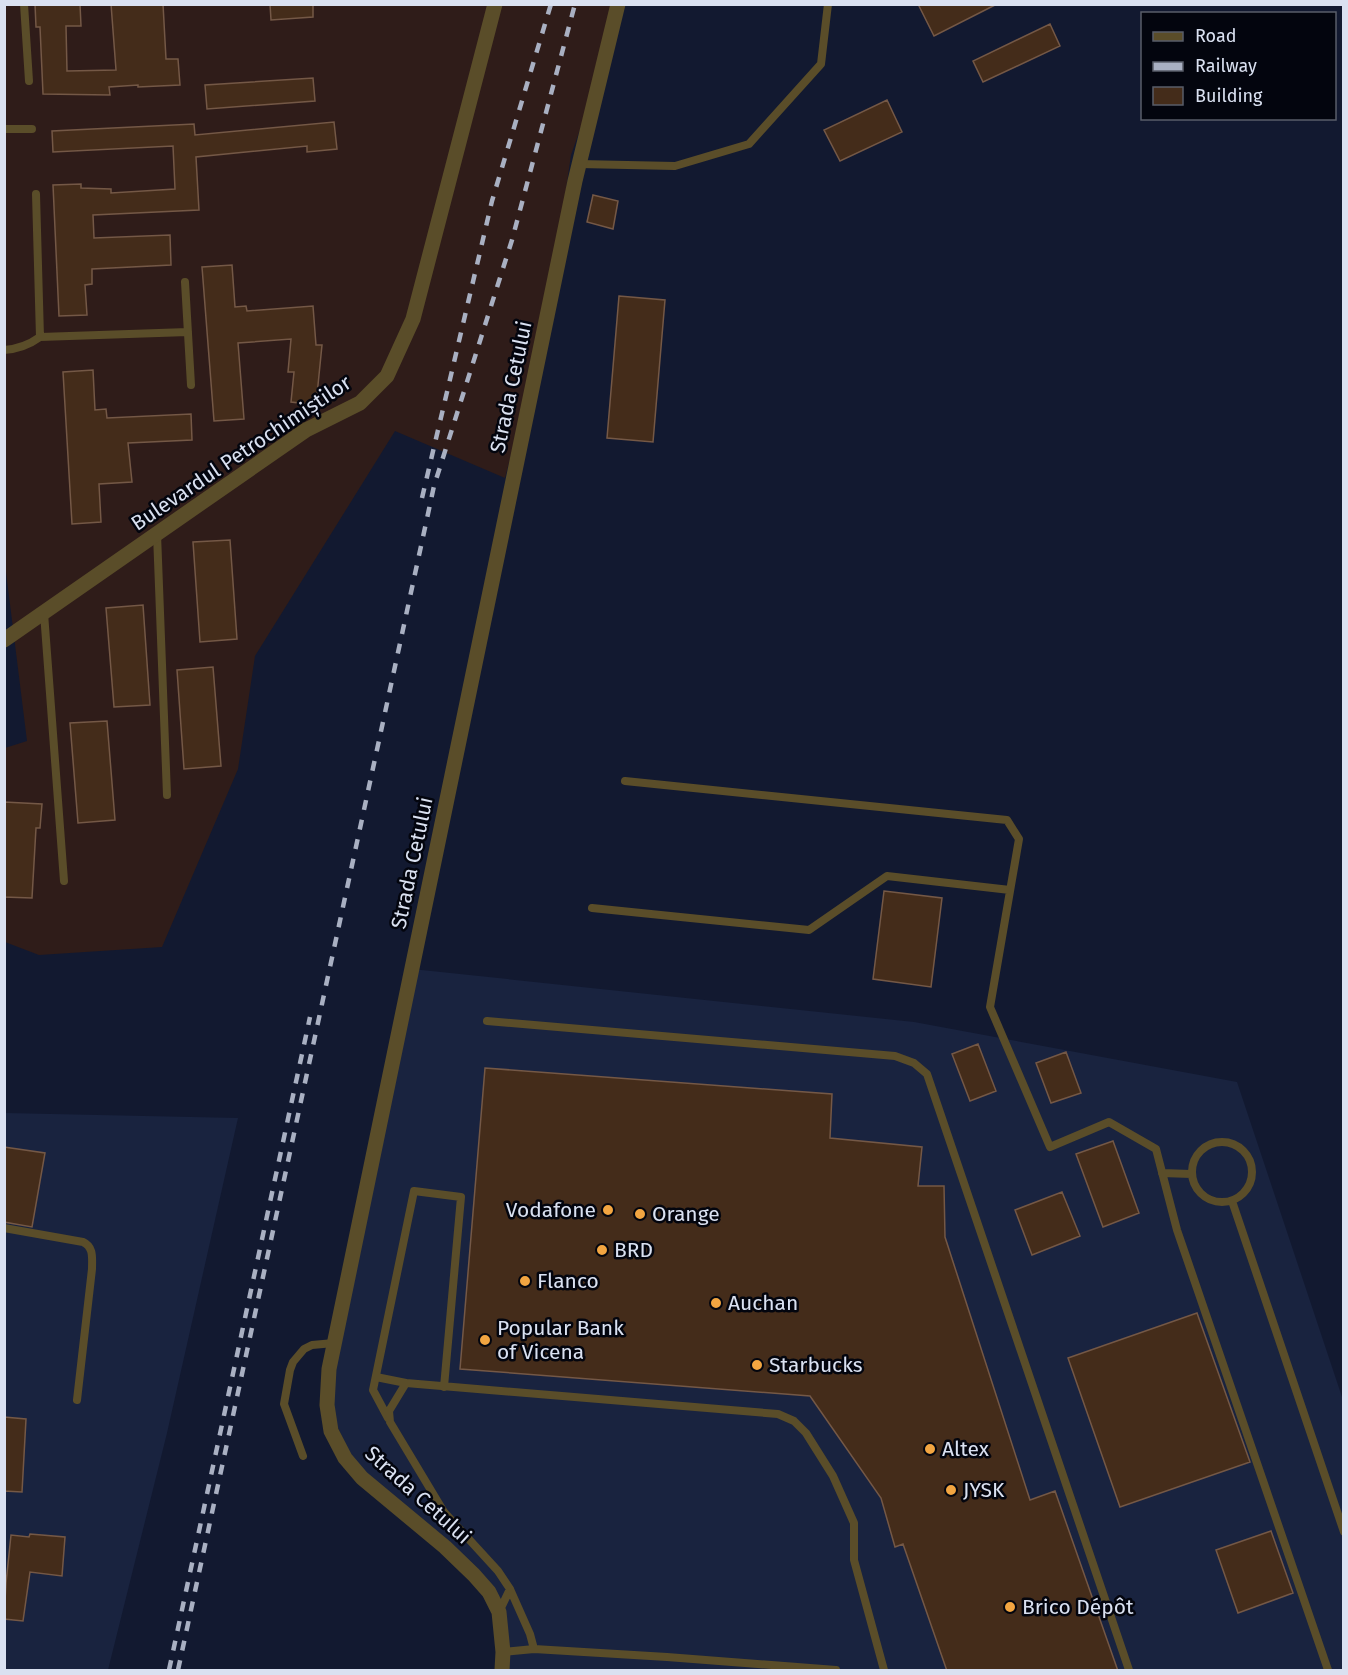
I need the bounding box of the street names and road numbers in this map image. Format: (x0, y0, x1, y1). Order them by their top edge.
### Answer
street label: Strada Cetului (484, 319, 538, 455)
street label: Bulevardul Petrochimiștilor (126, 370, 356, 536)
street label: Strada Cetului (385, 795, 439, 931)
street label: Strada Cetului (359, 1440, 477, 1550)

